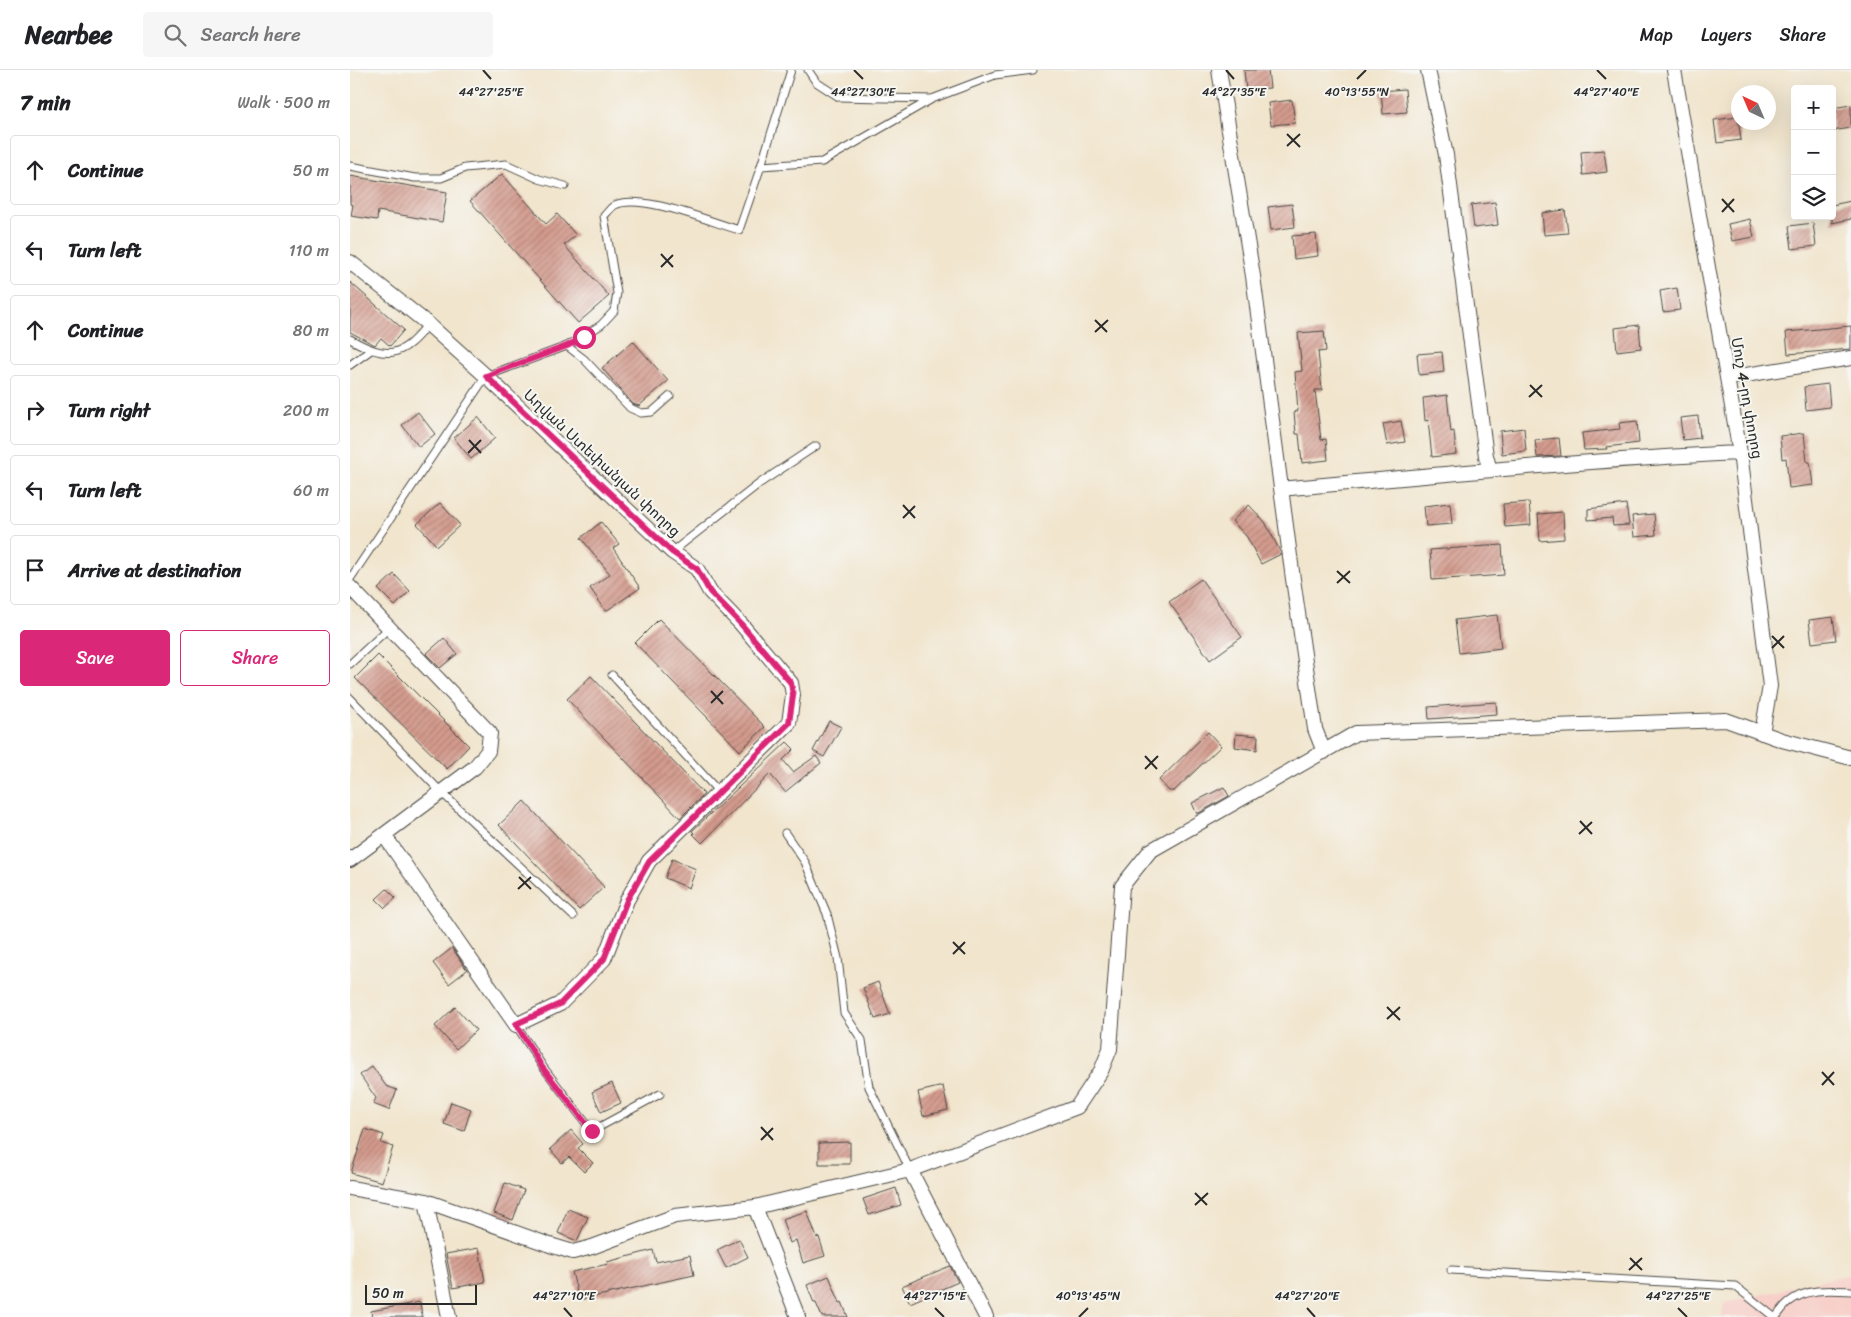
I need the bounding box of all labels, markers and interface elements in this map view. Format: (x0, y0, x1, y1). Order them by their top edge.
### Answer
search box (143, 12, 493, 57)
text: Nearbee (25, 14, 113, 56)
text: Search here (201, 18, 301, 51)
text: Map (1640, 19, 1673, 51)
text: Layers (1701, 19, 1752, 51)
text: Share (1780, 19, 1826, 51)
icon: search (161, 21, 189, 49)
text: 44°27'25"E (459, 81, 524, 103)
text: 44°27'30"E (831, 81, 896, 103)
text: 44°27'35"E (1202, 81, 1267, 103)
text: 40°13'55"N (1325, 81, 1390, 103)
text: 44°27'40"E (1573, 81, 1640, 103)
text: 7 min (20, 84, 71, 122)
north arrow (1731, 85, 1776, 130)
map controls (1791, 85, 1836, 220)
button: + (1791, 85, 1836, 130)
text: Walk · 500 m (238, 88, 330, 117)
button: − (1791, 130, 1836, 175)
text: Continue (68, 154, 144, 187)
icon: ahead (21, 156, 49, 184)
text: 50 m (293, 156, 329, 185)
button: layers (1791, 175, 1836, 220)
text: Turn left (68, 234, 141, 267)
icon: left (21, 236, 49, 264)
text: 110 m (289, 236, 329, 265)
text: Continue (68, 314, 144, 347)
icon: ahead (21, 316, 49, 344)
text: 80 m (293, 316, 329, 345)
route start (573, 326, 596, 349)
street label: Մուշ 4-րդ փողոց (1723, 335, 1771, 461)
street label: Աղվան Ստեփանյան փողոց (517, 383, 687, 543)
text: Turn right (68, 394, 150, 427)
icon: right (21, 396, 49, 424)
text: 200 m (283, 396, 329, 425)
text: Turn left (68, 474, 141, 507)
icon: left (21, 476, 49, 504)
text: 60 m (293, 476, 329, 505)
text: Arrive at destination (68, 554, 241, 587)
icon: arrive (21, 556, 49, 584)
button: Save (20, 630, 170, 686)
button: Share (180, 630, 330, 686)
route end (581, 1120, 604, 1143)
text: 50 m (372, 1281, 404, 1306)
scale bar (365, 1282, 478, 1305)
text: 44°27'10"E (533, 1285, 597, 1307)
text: 44°27'15"E (904, 1285, 968, 1307)
text: 40°13'45"N (1056, 1285, 1121, 1307)
text: 44°27'20"E (1275, 1285, 1341, 1307)
text: 44°27'25"E (1646, 1285, 1711, 1307)

